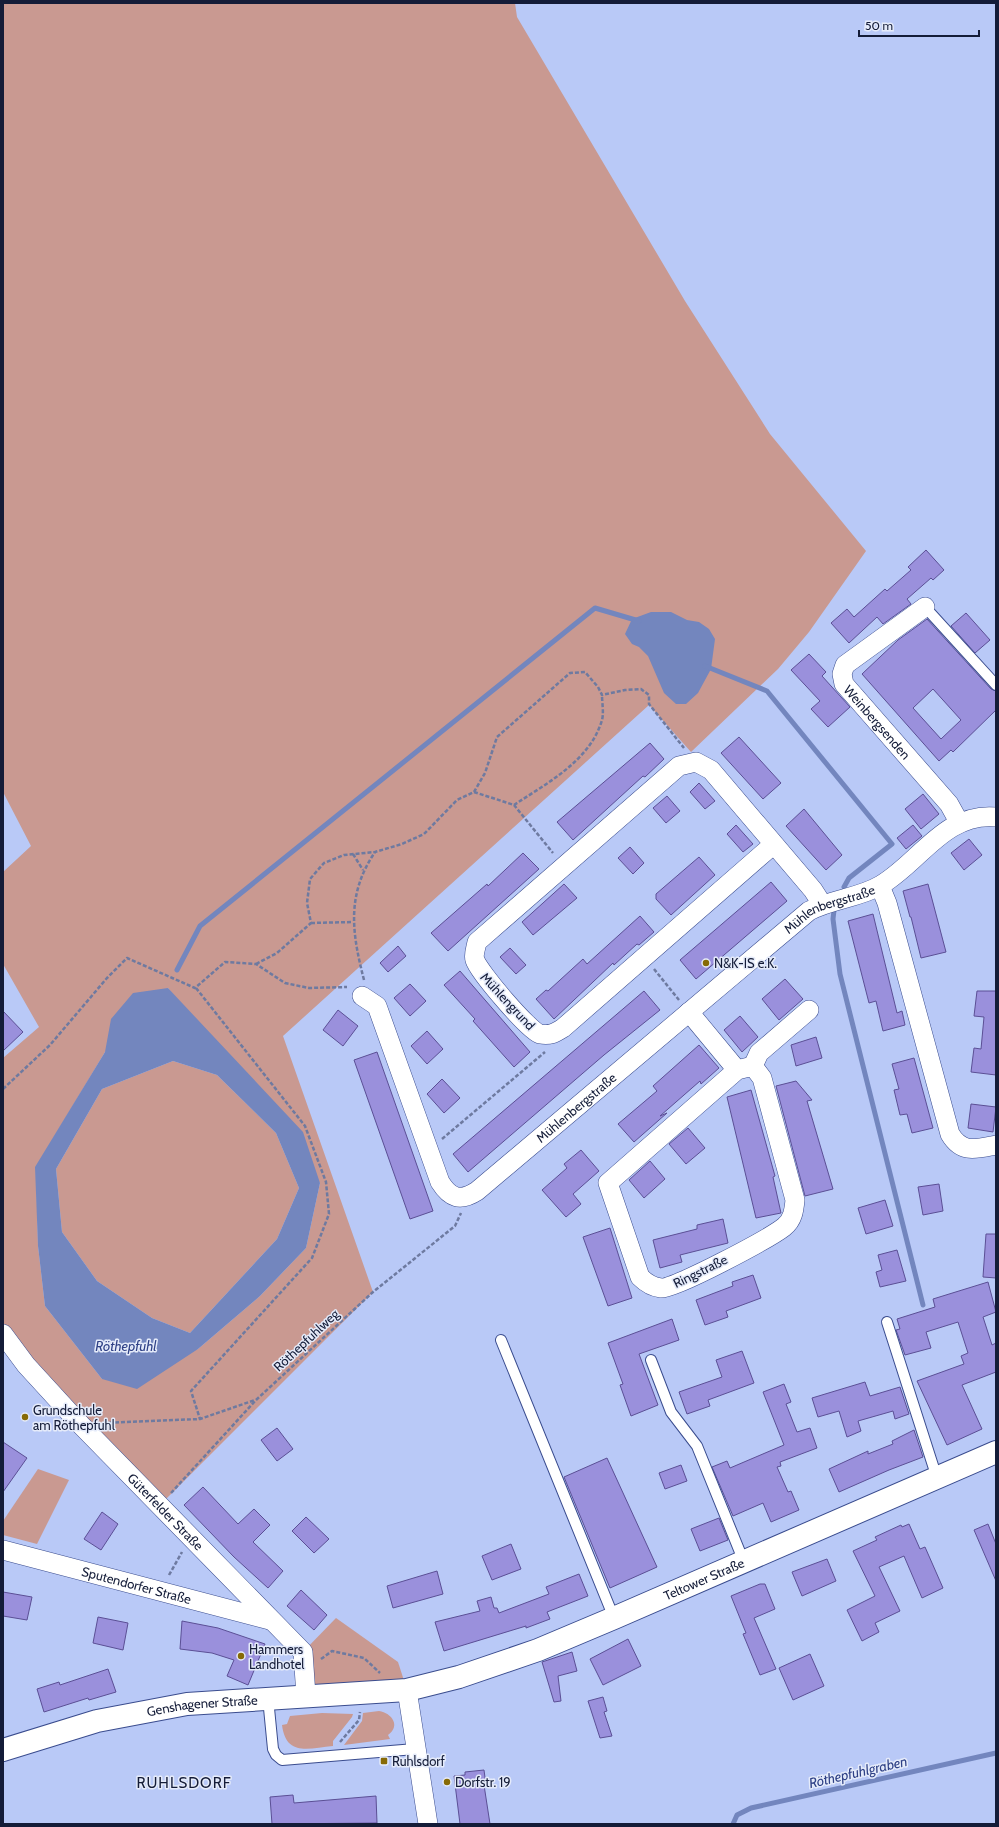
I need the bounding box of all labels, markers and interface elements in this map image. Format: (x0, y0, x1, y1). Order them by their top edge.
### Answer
scale bar (859, 12, 979, 38)
text: 50 m (865, 18, 893, 33)
street label: Weinbergsenden (840, 682, 914, 762)
street label: Mühlenbergstraße (780, 881, 878, 937)
place label: N&K-IS e.K. (714, 955, 777, 971)
marker: N&K-IS e.K. (701, 958, 711, 968)
street label: Mühlengrund (477, 969, 539, 1033)
street label: Mühlenbergstraße (533, 1069, 620, 1146)
street label: Ringstraße (670, 1251, 730, 1291)
street label: Röthepfuhlweg (270, 1305, 342, 1374)
water label: Röthepfuhl (95, 1337, 157, 1355)
place label: Grundschule am Röthepfuhl (33, 1402, 115, 1433)
marker: Grundschule am Röthepfuhl (20, 1412, 30, 1422)
street label: Güterfelder Straße (124, 1470, 207, 1554)
street label: Teltower Straße (661, 1554, 747, 1603)
street label: Sputendorfer Straße (80, 1563, 193, 1607)
place label: Hammers Landhotel (249, 1641, 304, 1672)
marker: Hammers Landhotel (236, 1651, 246, 1661)
street label: Genshagener Straße (145, 1691, 259, 1719)
water label: Röthepfuhlgraben (807, 1752, 909, 1792)
place label: Ruhlsdorf (392, 1753, 445, 1769)
marker: Ruhlsdorf (379, 1756, 389, 1766)
district label: RUHLSDORF (136, 1774, 232, 1792)
place label: Dorfstr. 19 (455, 1774, 511, 1790)
marker: Dorfstr. 19 (442, 1777, 452, 1787)

